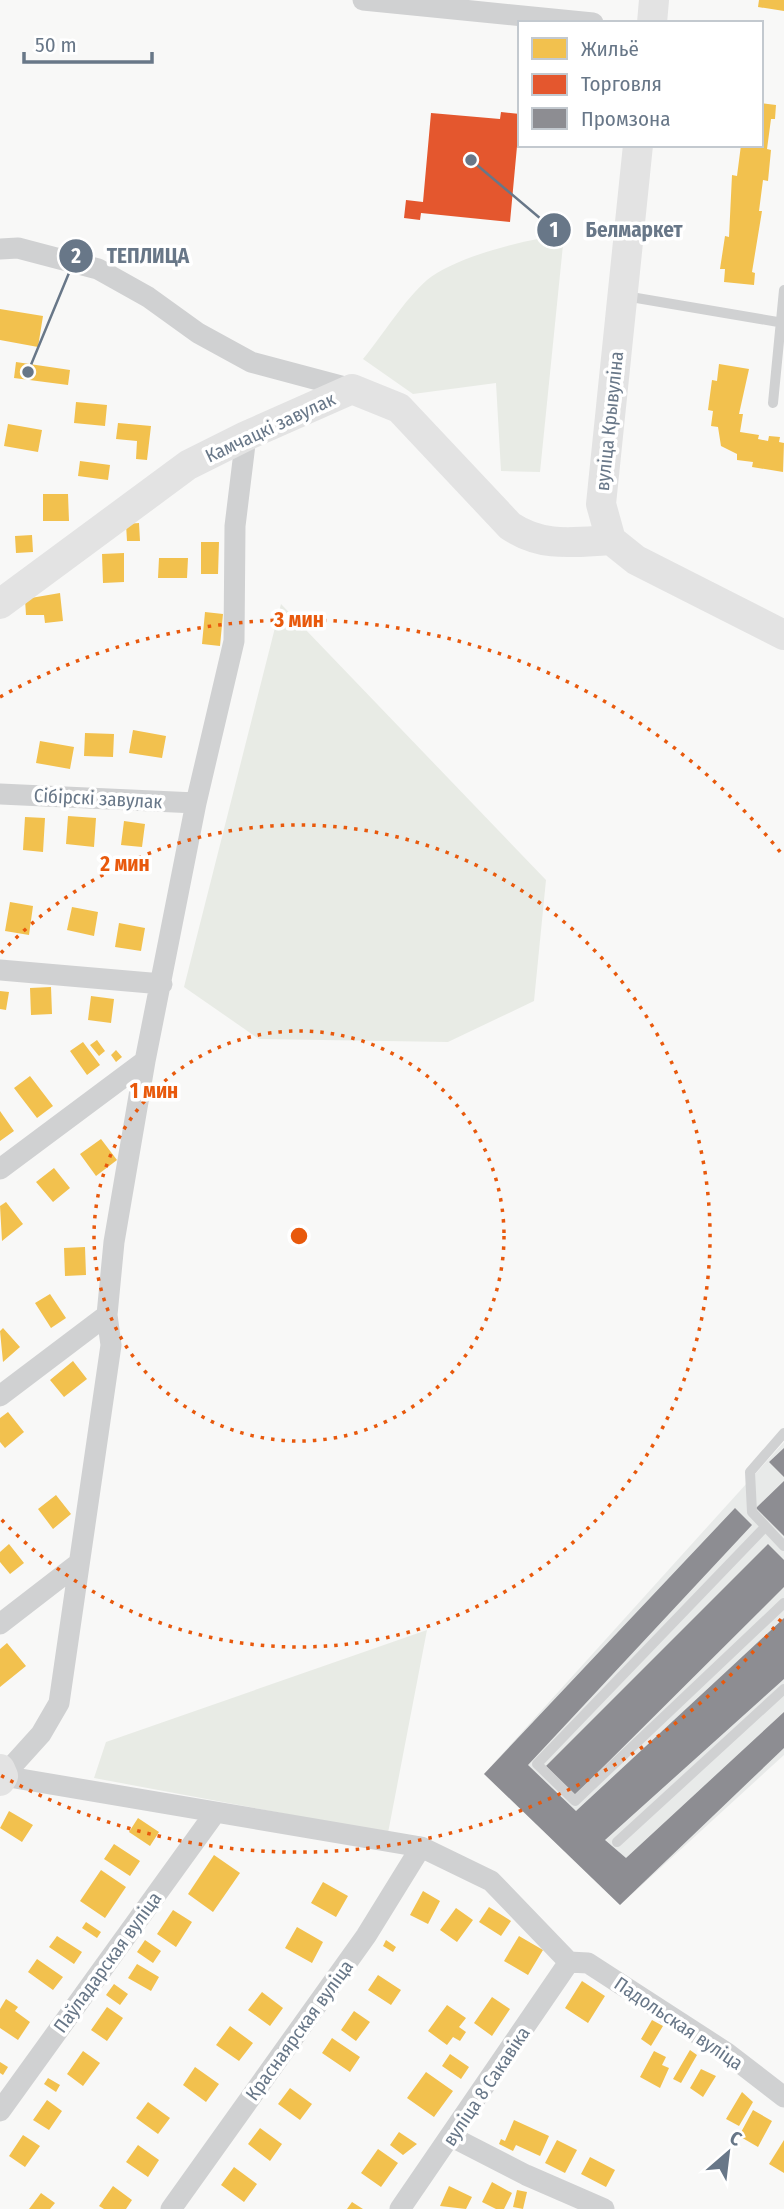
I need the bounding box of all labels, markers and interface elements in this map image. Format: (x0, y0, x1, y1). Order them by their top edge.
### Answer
scale bar (24, 21, 152, 65)
legend (518, 21, 763, 147)
text: 50 m (35, 32, 77, 58)
text: Жильё (581, 36, 639, 62)
text: Торговля (581, 71, 662, 97)
text: Промзона (581, 106, 670, 132)
callout: Белмаркет (537, 209, 697, 251)
text: 1 (550, 217, 558, 243)
text: Белмаркет (586, 217, 683, 243)
callout: ТЕПЛИЦА (58, 235, 203, 277)
text: 2 (70, 243, 81, 269)
text: ТЕПЛИЦА (107, 243, 190, 269)
street label: вуліца Крывуліна (591, 350, 628, 492)
street label: Камчацкі завулак (202, 387, 339, 468)
text: 3 мин (273, 607, 324, 633)
street label: Сібірскі завулак (33, 784, 163, 813)
text: 2 мин (99, 851, 150, 877)
text: 1 мин (130, 1078, 178, 1104)
centre of rings (287, 1224, 311, 1248)
street label: Паўладарская вуліца (49, 1887, 166, 2037)
street label: Краснаярская вуліца (241, 1956, 358, 2105)
street label: Падольская вуліца (610, 1972, 747, 2075)
street label: вуліца 8 Сакавіка (438, 2022, 535, 2150)
north arrow (693, 2118, 763, 2188)
text: С (726, 2126, 746, 2151)

